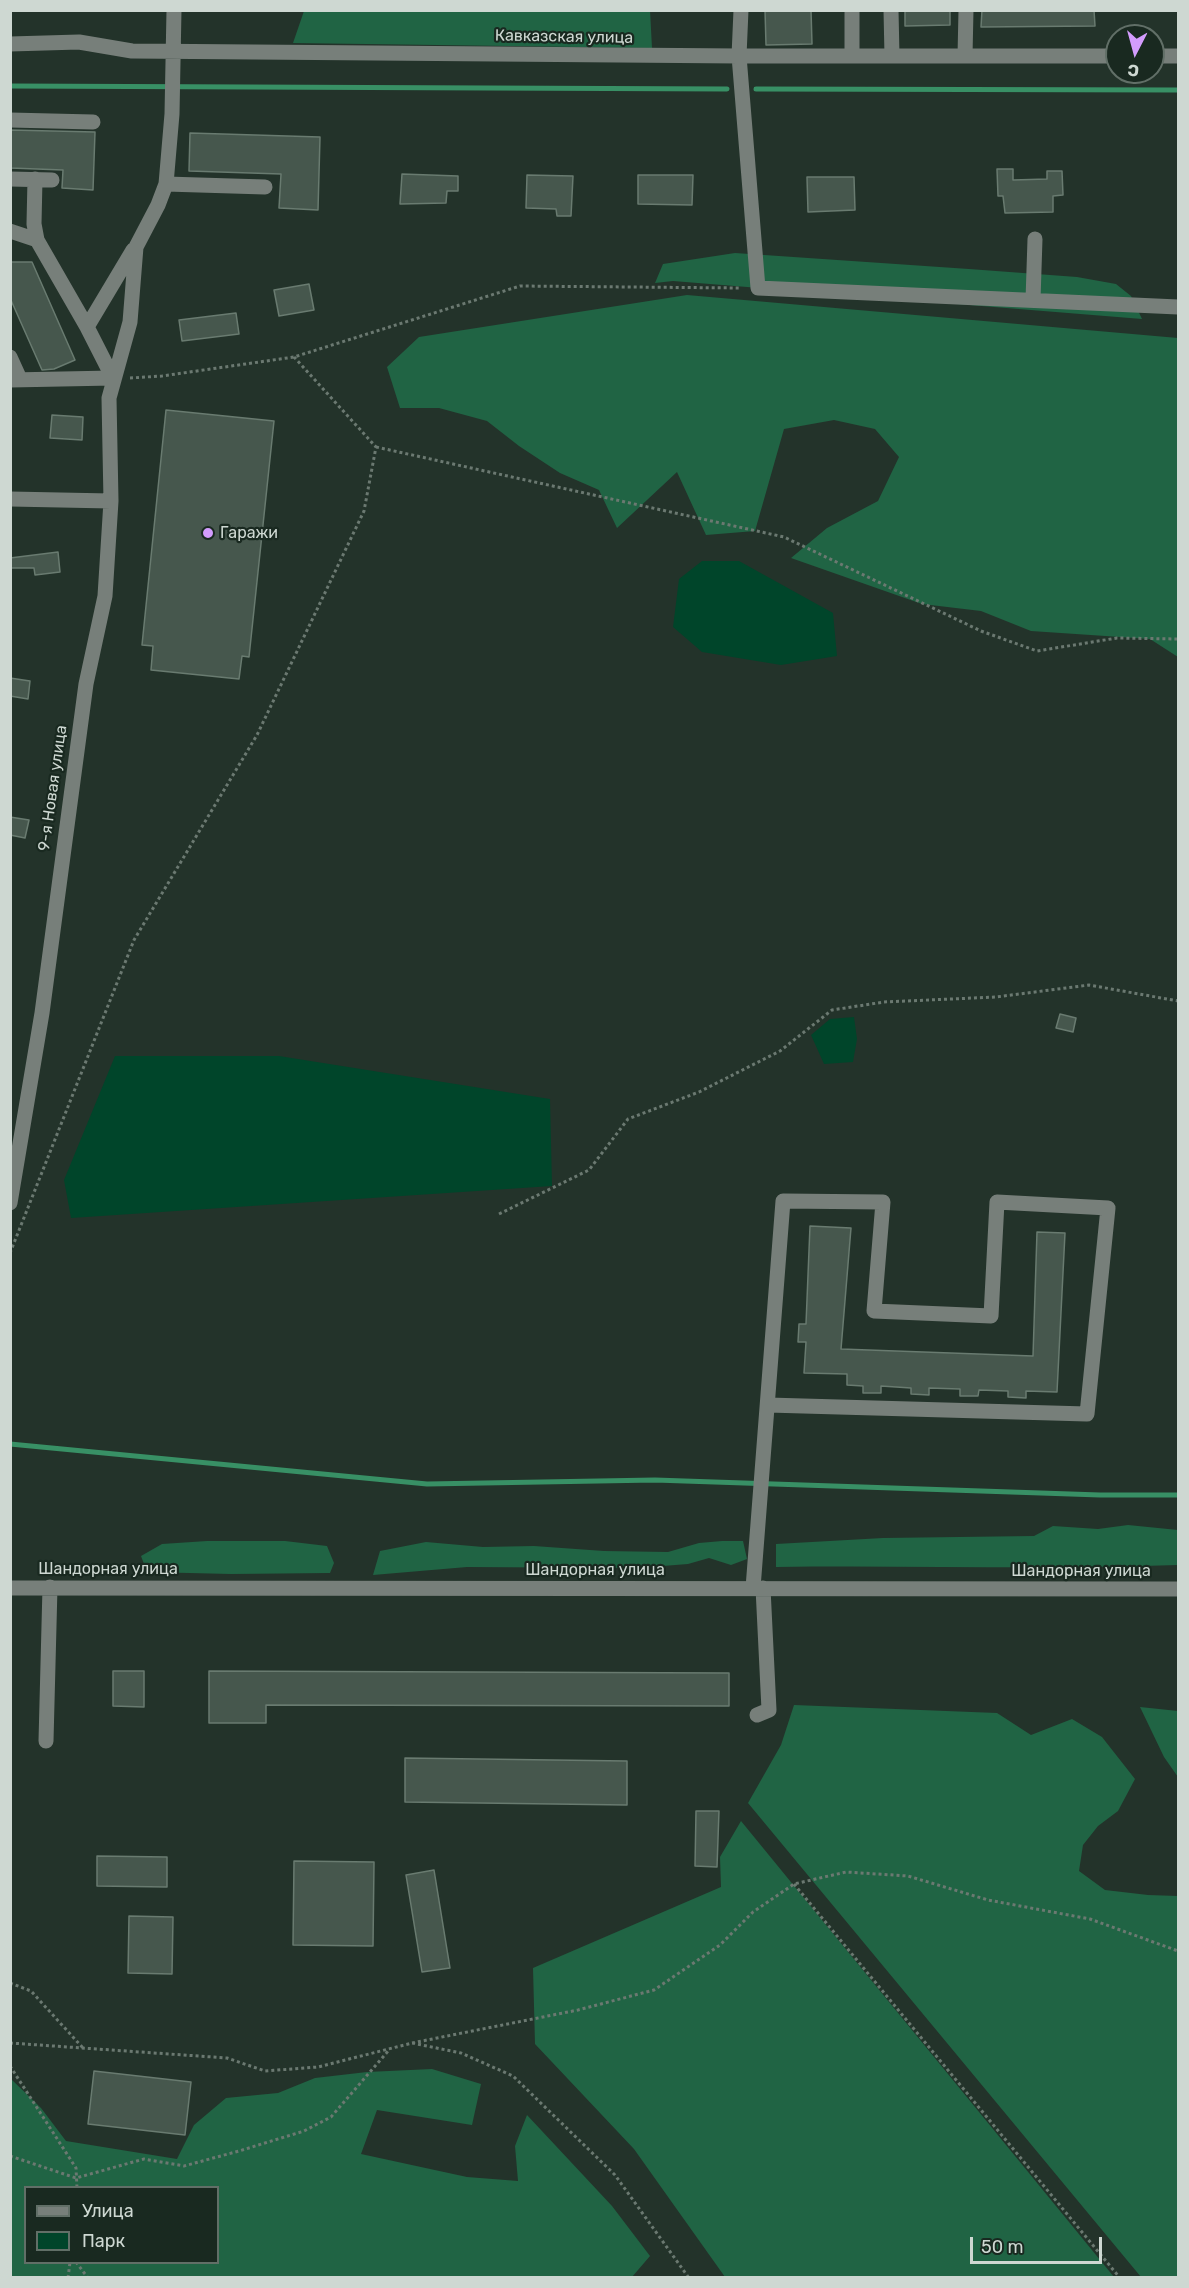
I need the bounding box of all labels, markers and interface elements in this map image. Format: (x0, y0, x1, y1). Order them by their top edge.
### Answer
north arrow (1105, 24, 1165, 84)
street label: Кавказская улица (495, 26, 633, 48)
text: С (1127, 60, 1140, 80)
place label: Гаражи (220, 523, 278, 543)
marker: Гаражи (201, 526, 215, 540)
street label: 9-я Новая улица (35, 724, 71, 852)
street label: Шандорная улица (38, 1559, 178, 1579)
street label: Шандорная улица (525, 1560, 665, 1580)
street label: Шандорная улица (1011, 1561, 1151, 1581)
legend (24, 2186, 219, 2264)
text: Улица (82, 2200, 134, 2222)
scale bar (973, 2225, 1105, 2263)
text: Парк (82, 2230, 125, 2252)
text: 50 m (981, 2236, 1024, 2258)

